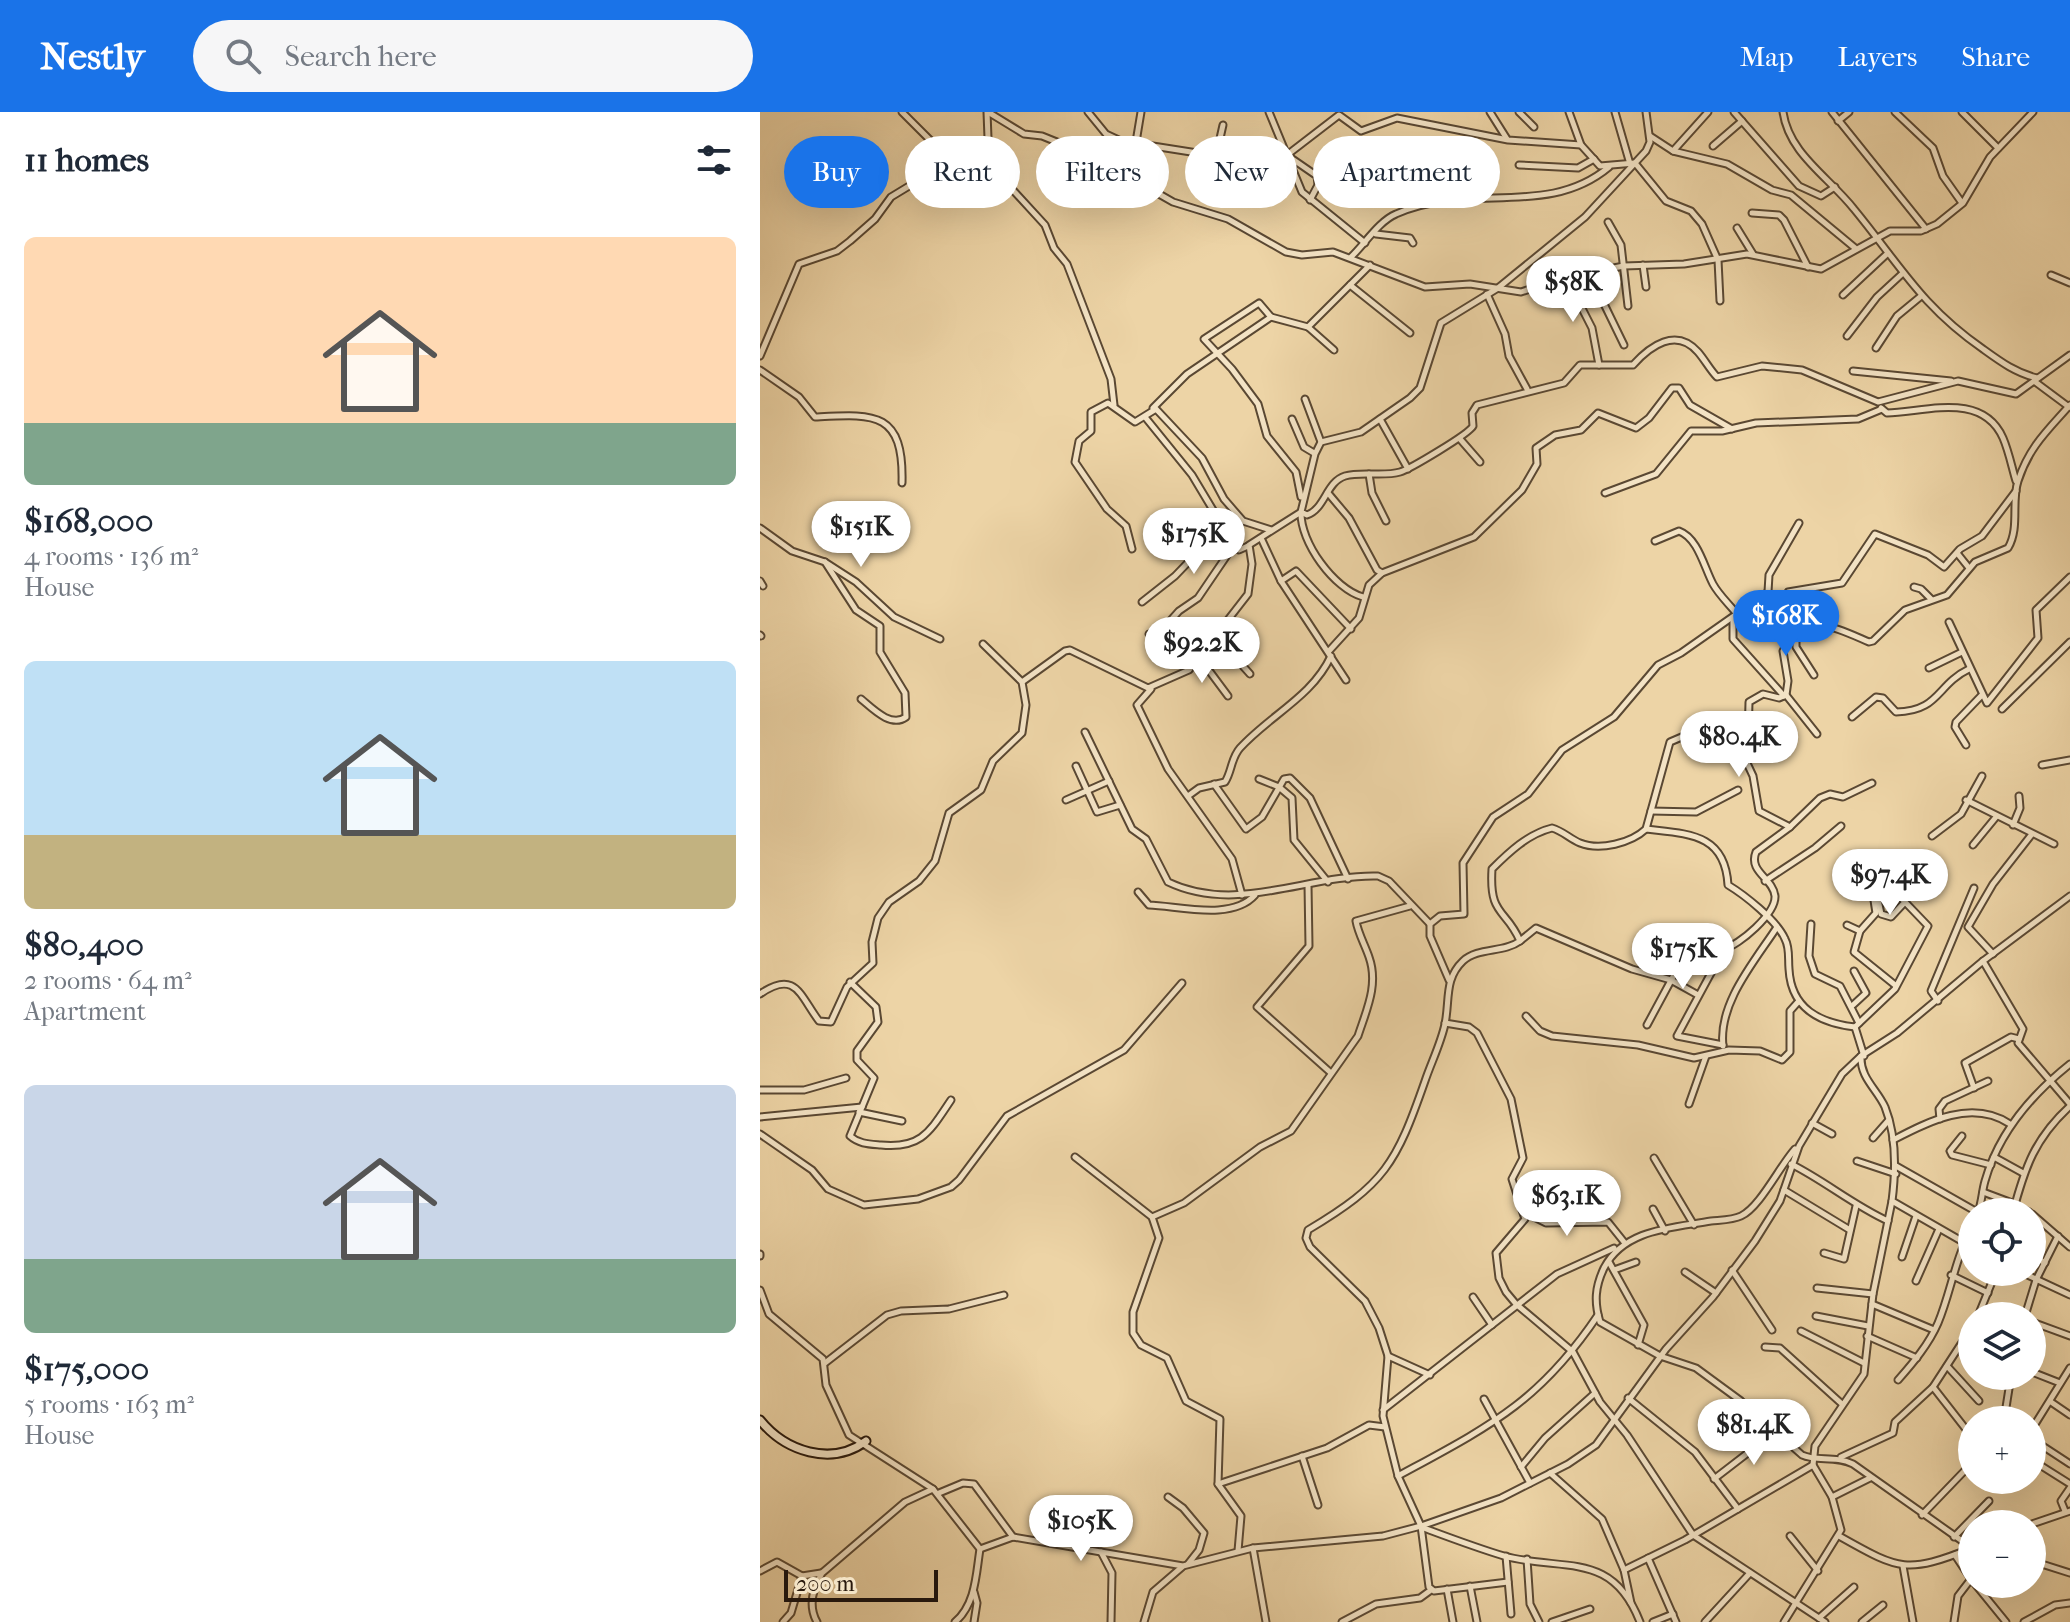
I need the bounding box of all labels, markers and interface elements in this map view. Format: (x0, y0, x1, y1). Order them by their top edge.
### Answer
search box (193, 20, 753, 92)
text: Nestly (40, 34, 145, 79)
icon: search (221, 34, 265, 78)
text: Search here (285, 39, 437, 74)
text: Map (1740, 40, 1793, 73)
text: Layers (1837, 40, 1917, 73)
text: Share (1961, 40, 2030, 73)
chip: Buy (784, 136, 889, 208)
chip: Rent (905, 136, 1020, 208)
chip: Filters (1036, 136, 1169, 208)
chip: New (1185, 136, 1297, 208)
chip: Apartment (1313, 136, 1500, 208)
icon: filters (692, 138, 736, 182)
text: 11 homes (24, 140, 149, 180)
pin: $58K (1526, 256, 1620, 324)
text: $58K (1544, 266, 1602, 297)
icon: home (308, 289, 452, 433)
text: $168,000 (24, 501, 154, 541)
pin: $151K (805, 501, 917, 569)
pin: $175K (1138, 508, 1250, 576)
text: $151K (830, 511, 892, 542)
text: $175K (1161, 518, 1227, 549)
text: 4 rooms · 136 m² (24, 541, 198, 572)
text: House (24, 572, 94, 603)
pin: $168K (1730, 590, 1842, 658)
text: $168K (1751, 600, 1821, 631)
pin: $92.2K (1137, 617, 1267, 685)
text: $92.2K (1163, 627, 1241, 658)
pin: $80.4K (1674, 711, 1804, 779)
icon: home (308, 713, 452, 857)
text: $80.4K (1698, 721, 1780, 752)
pin: $97.4K (1825, 849, 1955, 917)
text: $97.4K (1850, 859, 1930, 890)
pin: $175K (1627, 923, 1739, 991)
text: $80,400 (24, 925, 144, 965)
text: $175K (1650, 933, 1716, 964)
text: 2 rooms · 64 m² (24, 965, 192, 996)
text: Apartment (24, 996, 146, 1027)
icon: home (308, 1137, 452, 1281)
pin: $63.1K (1502, 1170, 1632, 1238)
text: $63.1K (1531, 1180, 1603, 1211)
map controls (1958, 1198, 2046, 1598)
button: locate (1958, 1198, 2046, 1286)
button: layers (1958, 1302, 2046, 1390)
text: $175,000 (24, 1349, 149, 1389)
text: 5 rooms · 163 m² (24, 1389, 194, 1420)
pin: $81.4K (1689, 1399, 1819, 1467)
button: + (1958, 1406, 2046, 1494)
text: $81.4K (1716, 1409, 1792, 1440)
text: House (24, 1420, 94, 1451)
pin: $105K (1025, 1495, 1137, 1563)
text: $105K (1047, 1505, 1115, 1536)
button: − (1958, 1510, 2046, 1598)
scale bar (784, 1566, 938, 1602)
text: 200 m (796, 1571, 855, 1597)

